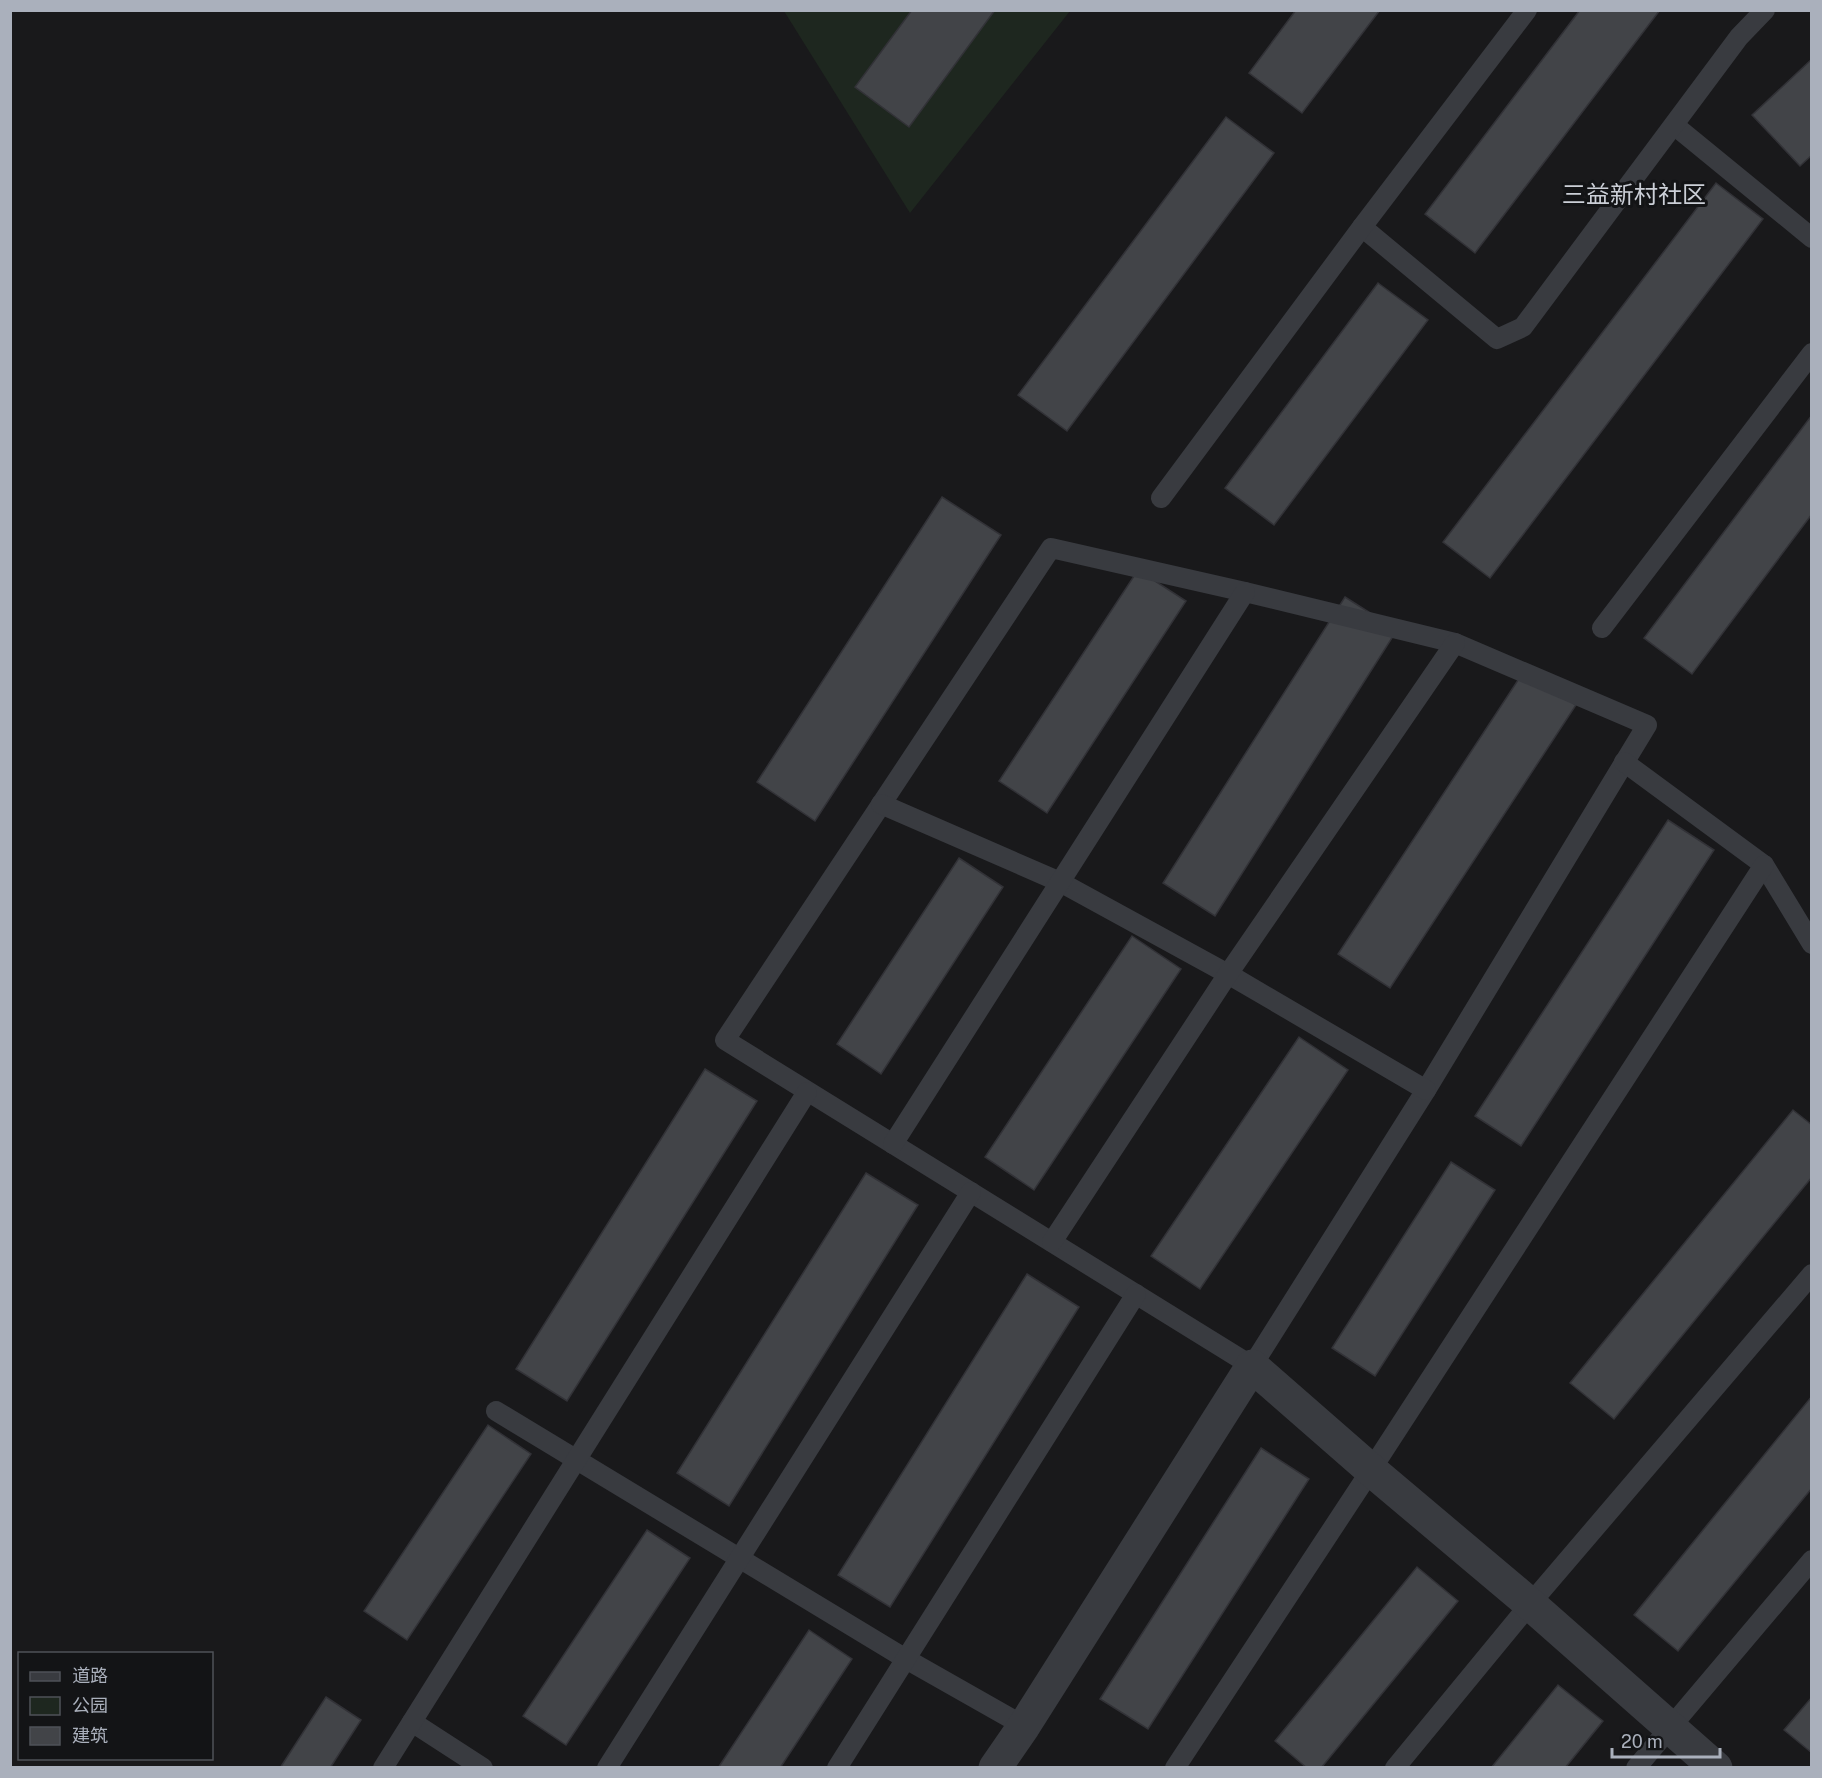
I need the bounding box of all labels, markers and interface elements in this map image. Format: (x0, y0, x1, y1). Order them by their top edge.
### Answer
district label: 三益新村社区 (1562, 180, 1706, 208)
legend (18, 1652, 213, 1760)
text: 道路 (72, 1665, 108, 1686)
text: 公园 (72, 1695, 108, 1716)
scale bar (1612, 1721, 1720, 1759)
text: 建筑 (72, 1725, 108, 1746)
text: 20 m (1621, 1731, 1663, 1752)

